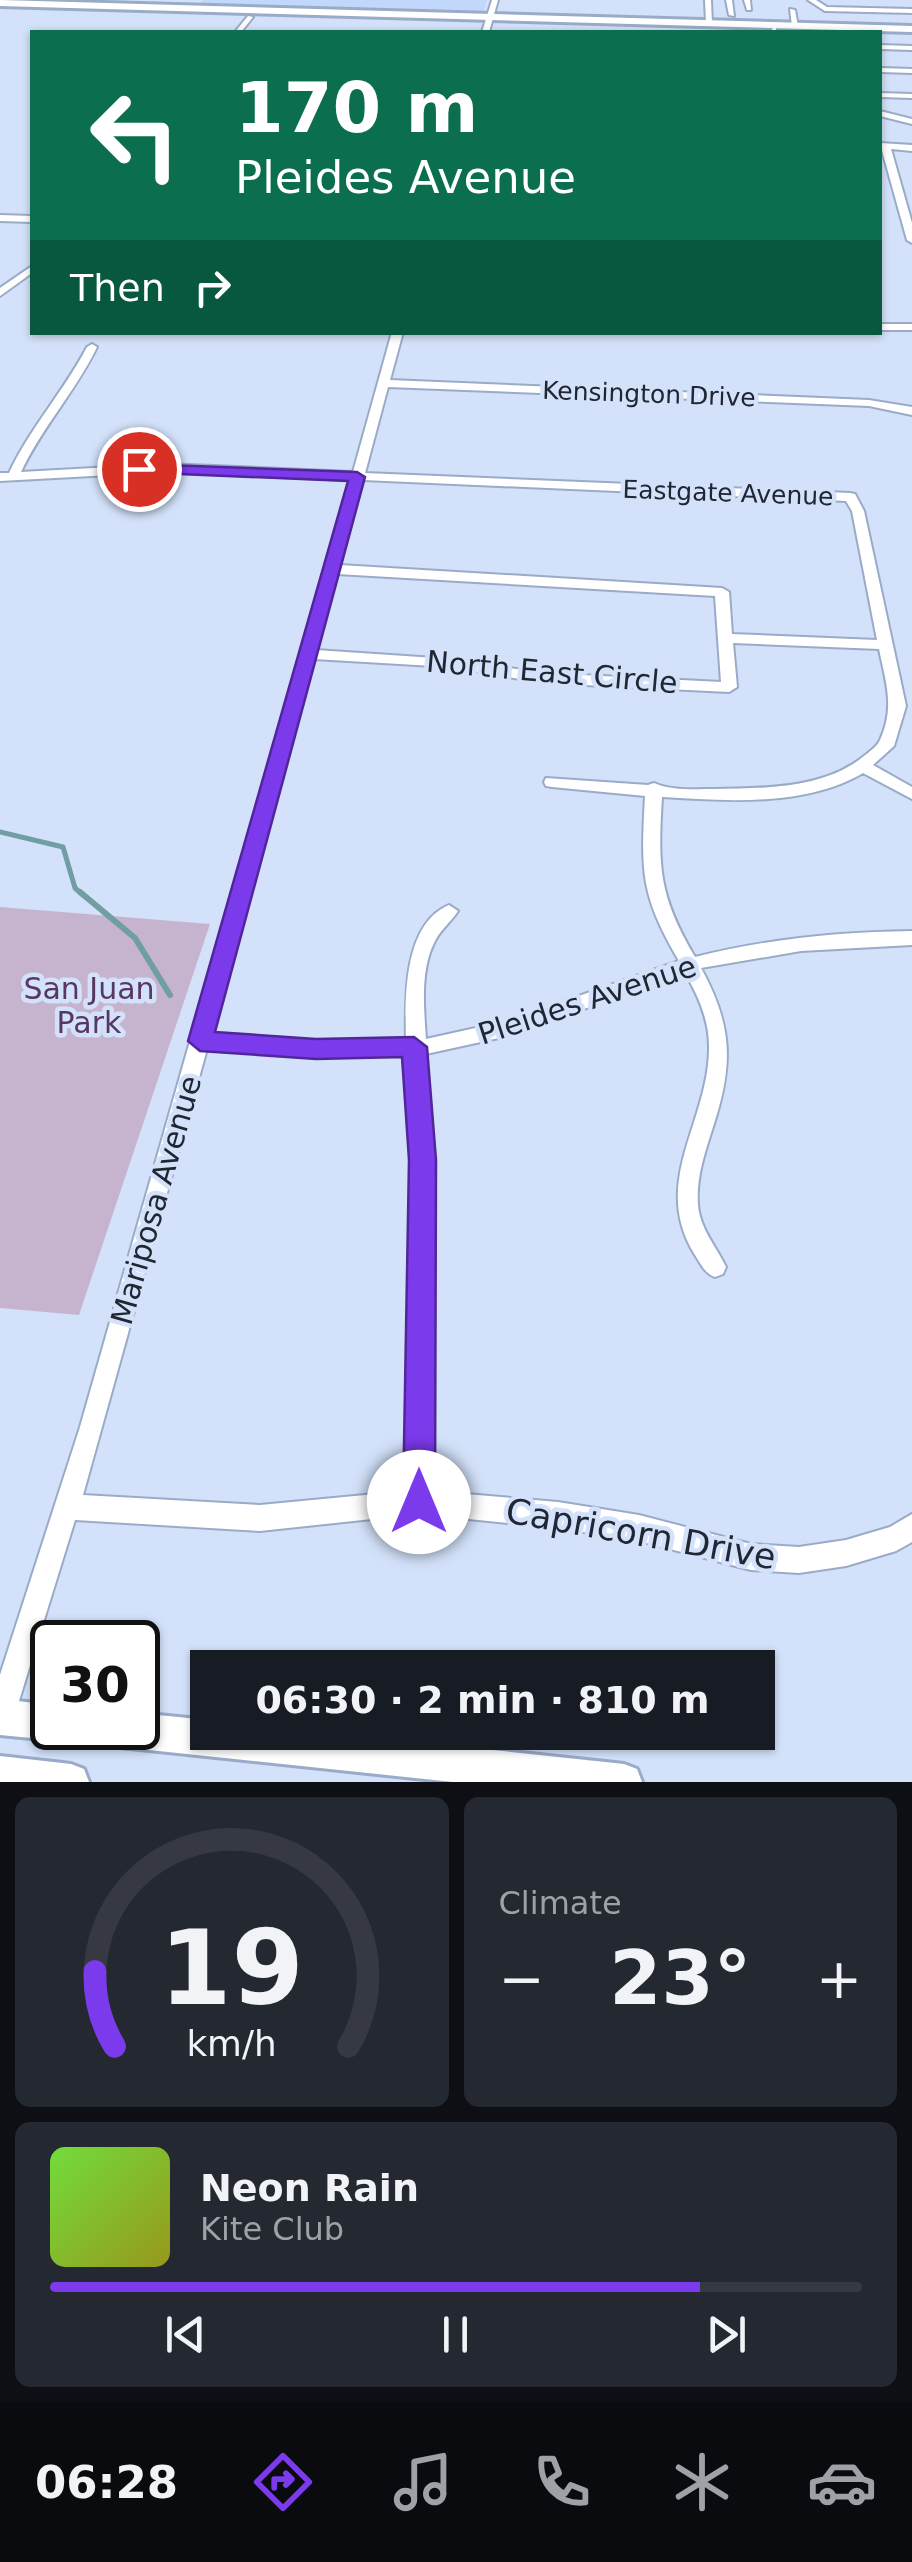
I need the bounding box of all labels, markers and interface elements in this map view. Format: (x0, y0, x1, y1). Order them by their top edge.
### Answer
text: 170 m (235, 67, 478, 149)
icon: left (70, 70, 200, 200)
text: Pleides Avenue (235, 151, 576, 204)
icon: right (185, 260, 240, 315)
text: Then (70, 266, 165, 310)
street label: Kensington Drive (542, 376, 756, 412)
pin (97, 427, 182, 512)
icon: arrive (112, 442, 167, 497)
street label: Eastgate Avenue (622, 475, 834, 511)
street label: North East Circle (425, 644, 679, 700)
street label: Pleides Avenue (473, 948, 701, 1052)
park label: San Juan Park (23, 971, 155, 1040)
street label: Mariposa Avenue (104, 1071, 208, 1329)
position arrow (367, 1450, 471, 1554)
street label: Capricorn Drive (503, 1491, 779, 1577)
speed limit sign: 30 (30, 1620, 160, 1750)
text: 06:30 · 2 min · 810 m (255, 1678, 710, 1722)
text: Climate (499, 1884, 622, 1922)
text: 19 (159, 1907, 304, 2029)
text: 23° (609, 1934, 751, 2022)
text: − (499, 1947, 545, 2011)
text: + (816, 1947, 862, 2011)
text: km/h (187, 2023, 277, 2064)
text: Neon Rain (200, 2166, 419, 2210)
text: Kite Club (200, 2210, 344, 2248)
icon: previous (158, 2307, 213, 2362)
icon: pause (428, 2307, 483, 2362)
icon: next (699, 2307, 754, 2362)
icon: directions (248, 2447, 318, 2517)
icon: music (388, 2447, 458, 2517)
icon: phone (527, 2447, 597, 2517)
icon: climate (667, 2447, 737, 2517)
icon: car (807, 2447, 877, 2517)
text: 06:28 (35, 2456, 178, 2509)

